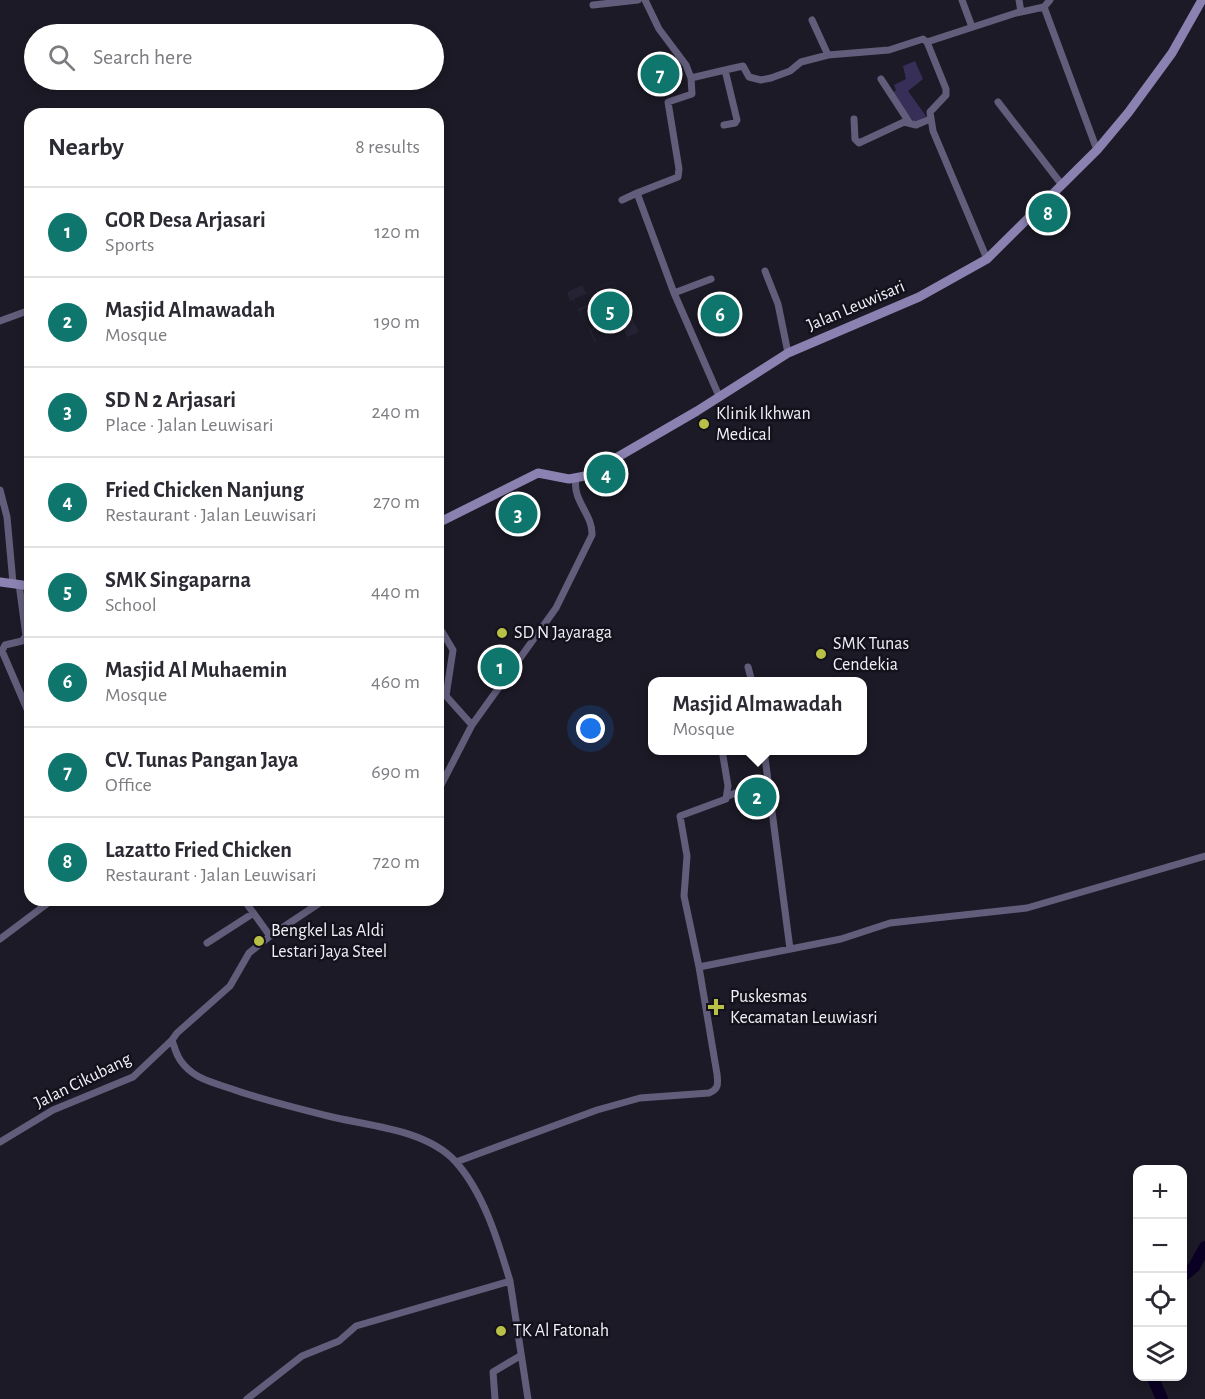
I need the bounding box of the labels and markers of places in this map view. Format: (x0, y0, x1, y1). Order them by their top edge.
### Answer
pin: 7 (640, 52, 680, 97)
pin: 8 (1028, 190, 1068, 236)
pin: 5 (590, 288, 630, 334)
pin: 6 (700, 292, 740, 336)
place label: Klinik Ikhwan Medical (716, 405, 811, 444)
marker: Klinik Ikhwan Medical (697, 417, 711, 431)
pin: 4 (586, 452, 626, 496)
pin: 3 (498, 492, 538, 536)
place label: SD N Jayaraga (514, 624, 612, 642)
marker: SD N Jayaraga (495, 626, 509, 640)
place label: SMK Tunas Cendekia (833, 635, 909, 674)
pin: 1 (480, 644, 520, 690)
marker: SMK Tunas Cendekia (814, 647, 828, 661)
pin: 2 (738, 774, 777, 820)
place label: Bengkel Las Aldi Lestari Jaya Steel (271, 922, 387, 961)
marker: Bengkel Las Aldi Lestari Jaya Steel (252, 934, 266, 948)
place label: Puskesmas Kecamatan Leuwiasri (730, 988, 878, 1027)
marker: Puskesmas Kecamatan Leuwiasri (707, 998, 725, 1016)
place label: TK Al Fatonah (513, 1322, 609, 1340)
marker: TK Al Fatonah (494, 1324, 508, 1338)

